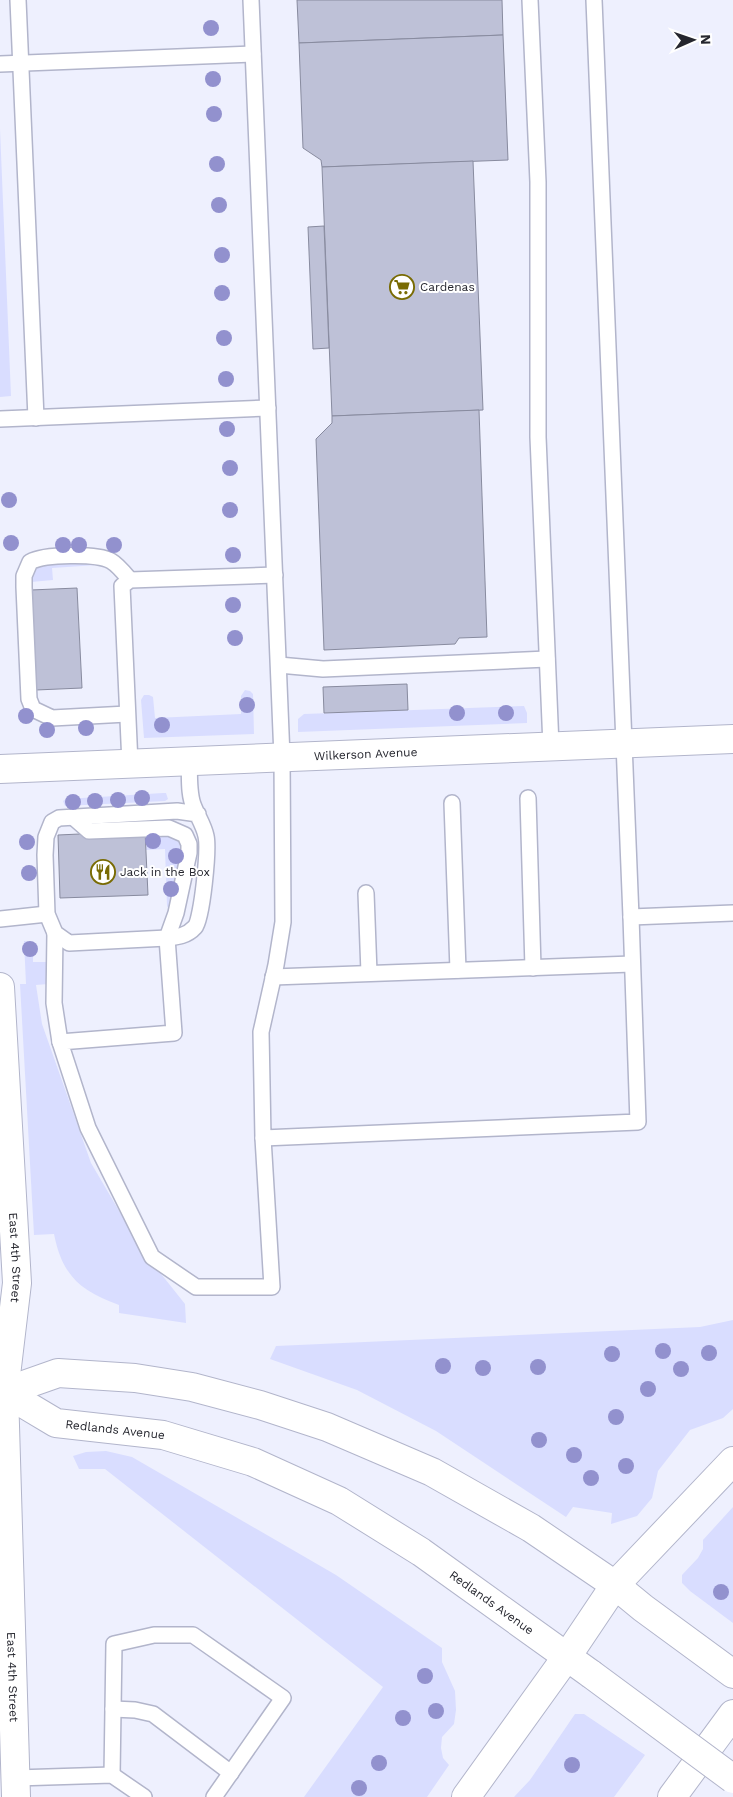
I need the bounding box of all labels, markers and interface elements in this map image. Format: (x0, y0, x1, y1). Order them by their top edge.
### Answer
north arrow (668, 15, 718, 65)
text: N (698, 34, 714, 45)
supermarket icon: Cardenas (389, 274, 415, 300)
place label: Cardenas (420, 280, 475, 294)
street label: Wilkerson Avenue (314, 745, 418, 763)
restaurant icon: Jack in the Box (90, 859, 116, 885)
place label: Jack in the Box (120, 865, 210, 879)
street label: East 4th Street (6, 1212, 24, 1303)
street label: Redlands Avenue (65, 1417, 166, 1442)
street label: Redlands Avenue (447, 1568, 536, 1638)
street label: East 4th Street (4, 1632, 21, 1722)

